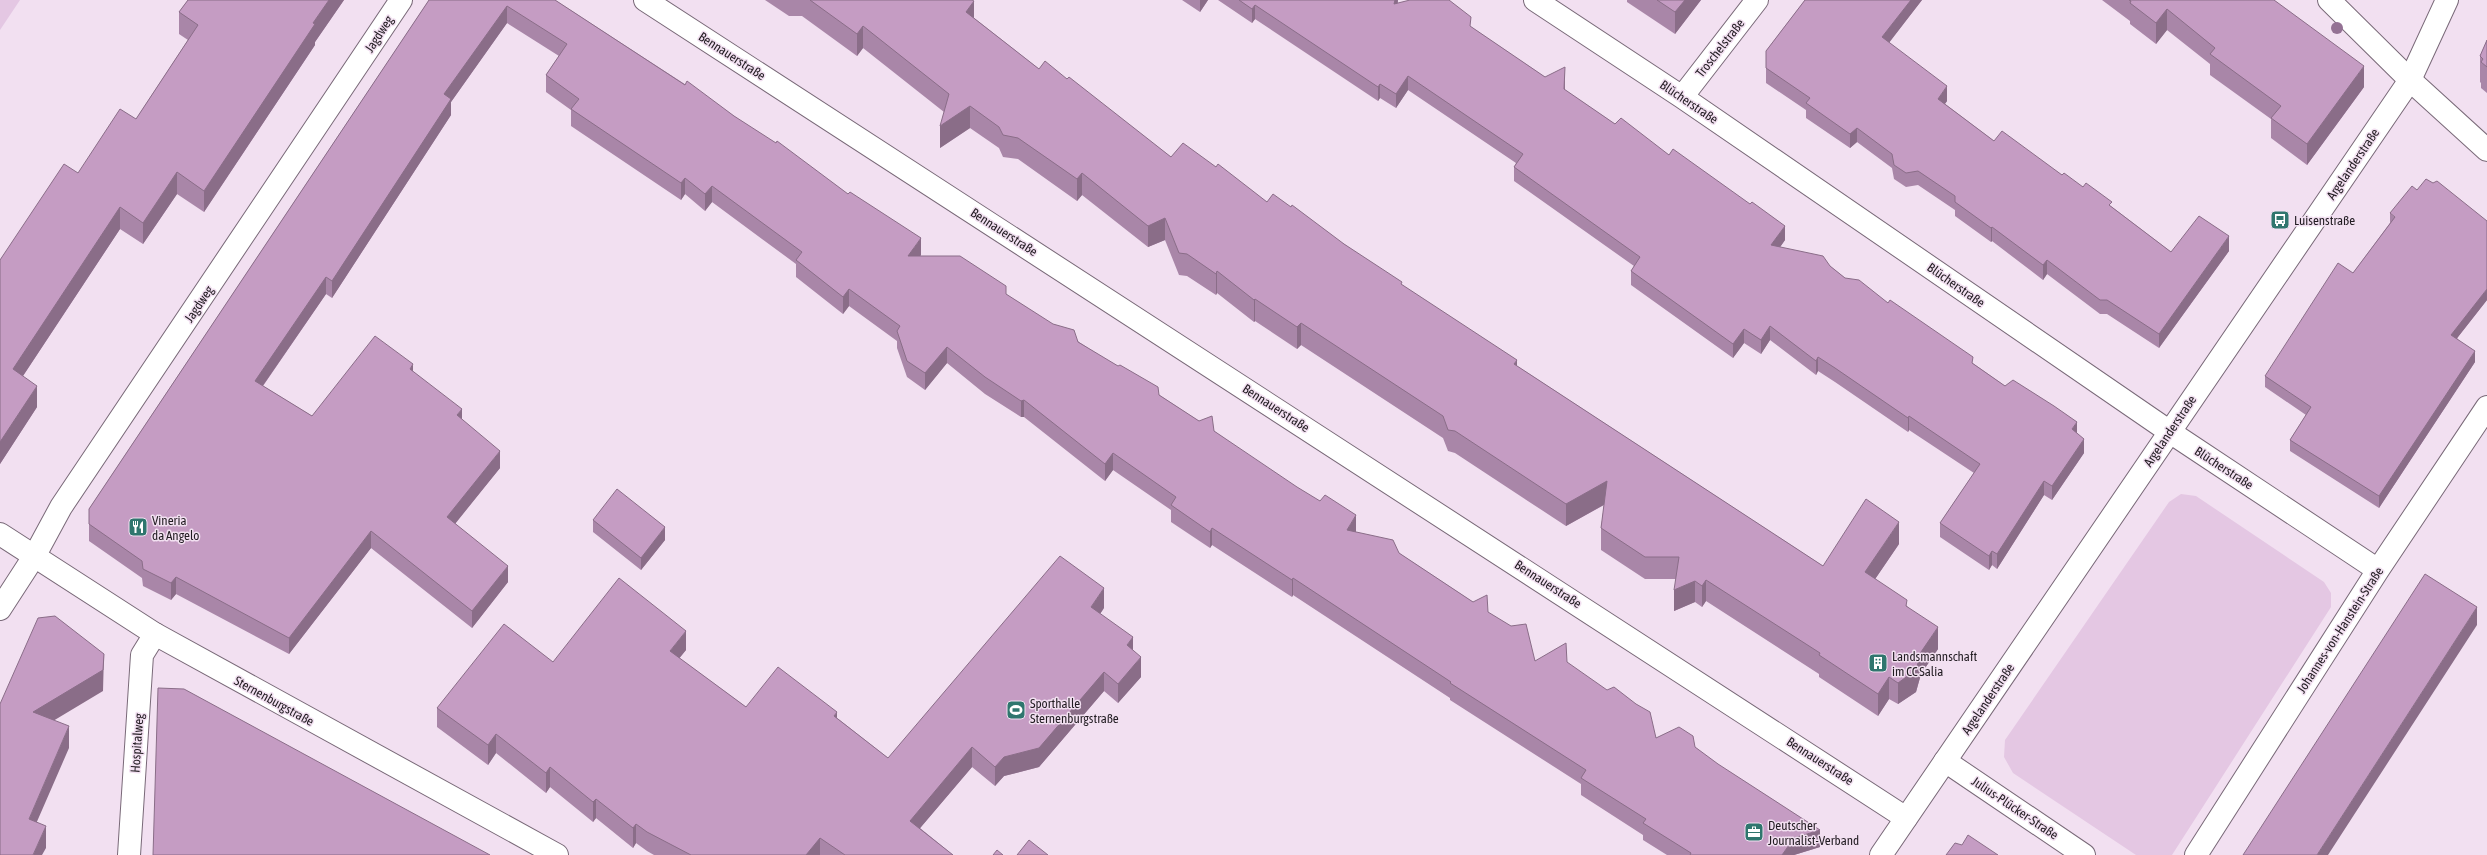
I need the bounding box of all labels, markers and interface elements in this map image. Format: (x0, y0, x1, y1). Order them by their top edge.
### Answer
street label: Jagdweg (362, 12, 397, 55)
street label: Troschelstraße (1693, 16, 1747, 80)
street label: Bennauerstraße (696, 29, 768, 83)
street label: Blücherstraße (1657, 77, 1721, 127)
street label: Argelanderstraße (2324, 125, 2382, 202)
street label: Bennauerstraße (968, 205, 1040, 259)
bus stop icon: Luisenstraße (2269, 209, 2291, 231)
place label: Luisenstraße (2294, 213, 2355, 228)
street label: Blücherstraße (1924, 260, 1988, 310)
street label: Jagdweg (181, 283, 217, 325)
street label: Bennauerstraße (1240, 381, 1312, 435)
street label: Argelanderstraße (2141, 392, 2199, 469)
street label: Blücherstraße (2192, 444, 2256, 493)
place label: Vineria da Angelo (152, 513, 199, 543)
restaurant icon: Vineria da Angelo (127, 516, 149, 538)
street label: Bennauerstraße (1512, 557, 1584, 611)
street label: Johannes-von-Hanstein-Straße (2294, 564, 2386, 696)
place label: Landsmannschaft im CC Salia (1892, 649, 1977, 679)
building icon: Landsmannschaft im CC Salia (1867, 652, 1889, 674)
street label: Argelanderstraße (1959, 660, 2017, 737)
street label: Sternenburgstraße (232, 673, 317, 729)
place label: Sporthalle Sternenburgstraße (1030, 696, 1119, 726)
sports icon: Sporthalle Sternenburgstraße (1005, 699, 1027, 721)
street label: Hospitalweg (127, 712, 147, 773)
street label: Bennauerstraße (1784, 734, 1856, 788)
street label: Julius-Plücker-Straße (1969, 773, 2061, 843)
place label: Deutscher Journalist-Verband (1768, 818, 1859, 848)
office icon: Deutscher Journalist-Verband (1743, 821, 1765, 843)

